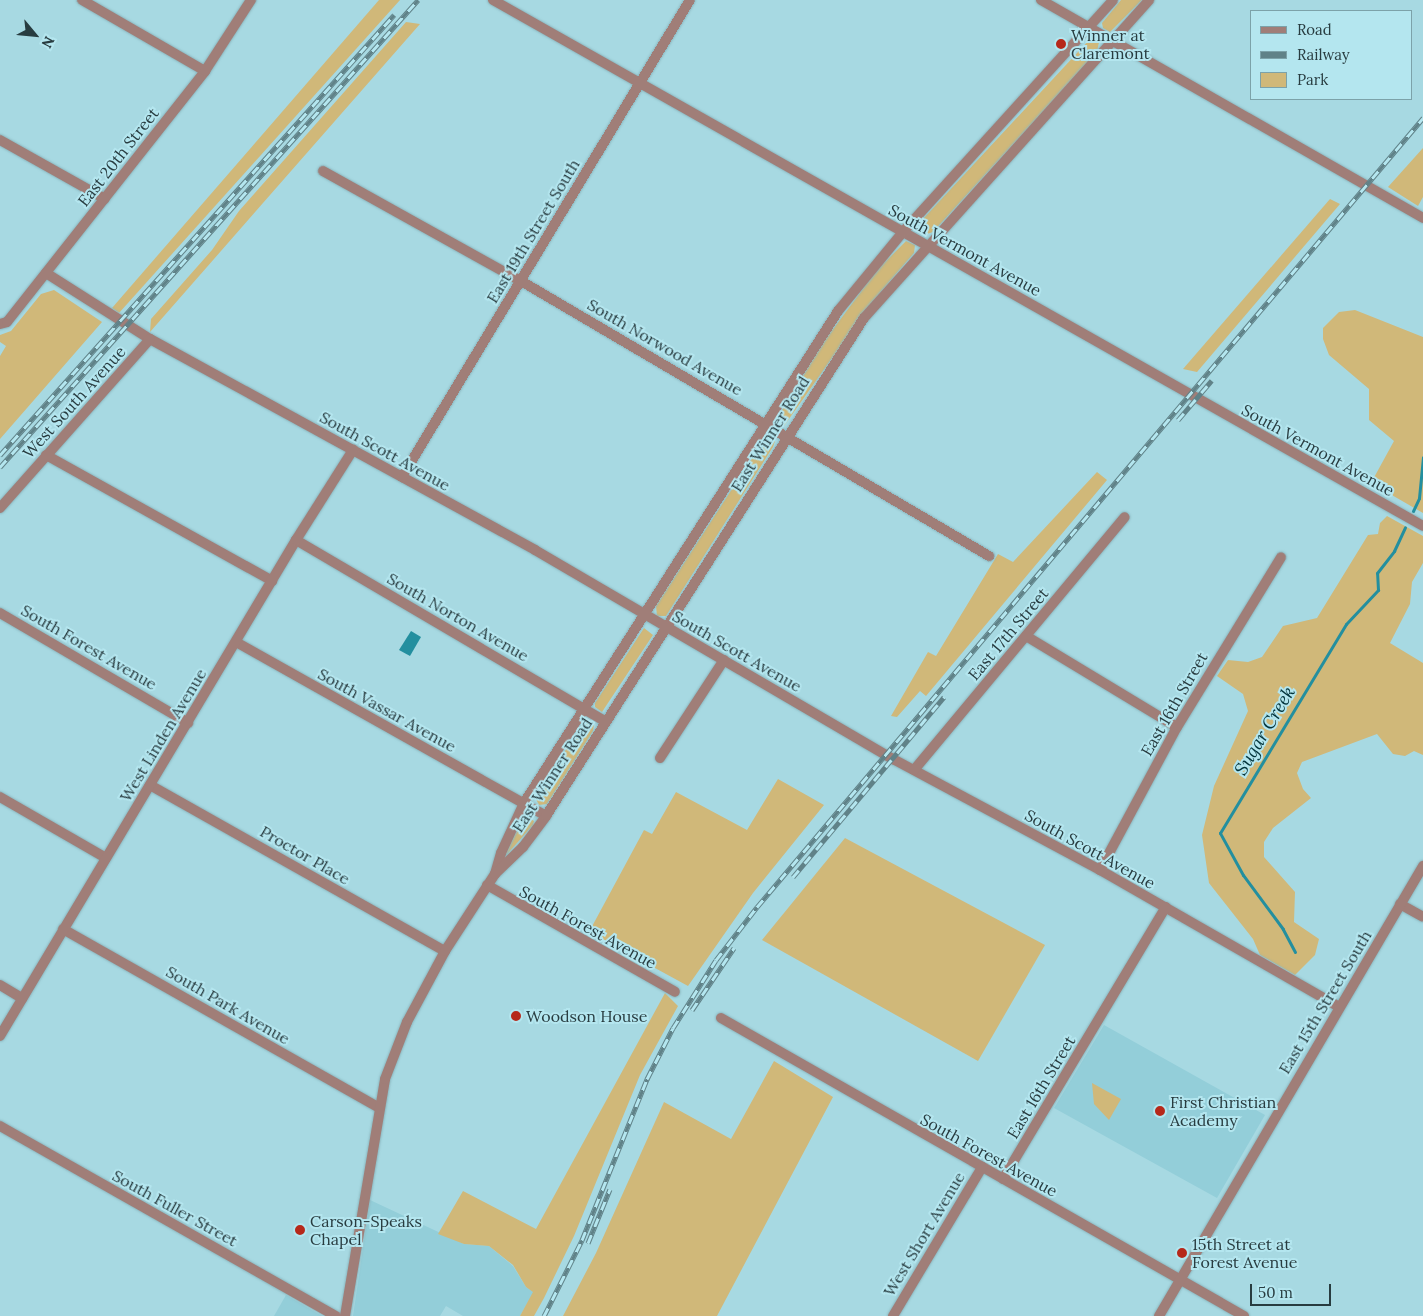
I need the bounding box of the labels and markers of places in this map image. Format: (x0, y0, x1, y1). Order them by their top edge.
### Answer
place label: Winner at Claremont (1071, 25, 1150, 63)
marker: Winner at Claremont (1055, 38, 1067, 50)
place label: Woodson House (526, 1006, 647, 1026)
marker: Woodson House (510, 1010, 522, 1022)
place label: First Christian Academy (1170, 1092, 1276, 1130)
marker: First Christian Academy (1154, 1105, 1166, 1117)
place label: Carson-Speaks Chapel (310, 1211, 422, 1249)
marker: Carson-Speaks Chapel (294, 1224, 306, 1236)
place label: 15th Street at Forest Avenue (1192, 1234, 1297, 1272)
marker: 15th Street at Forest Avenue (1176, 1247, 1188, 1259)

